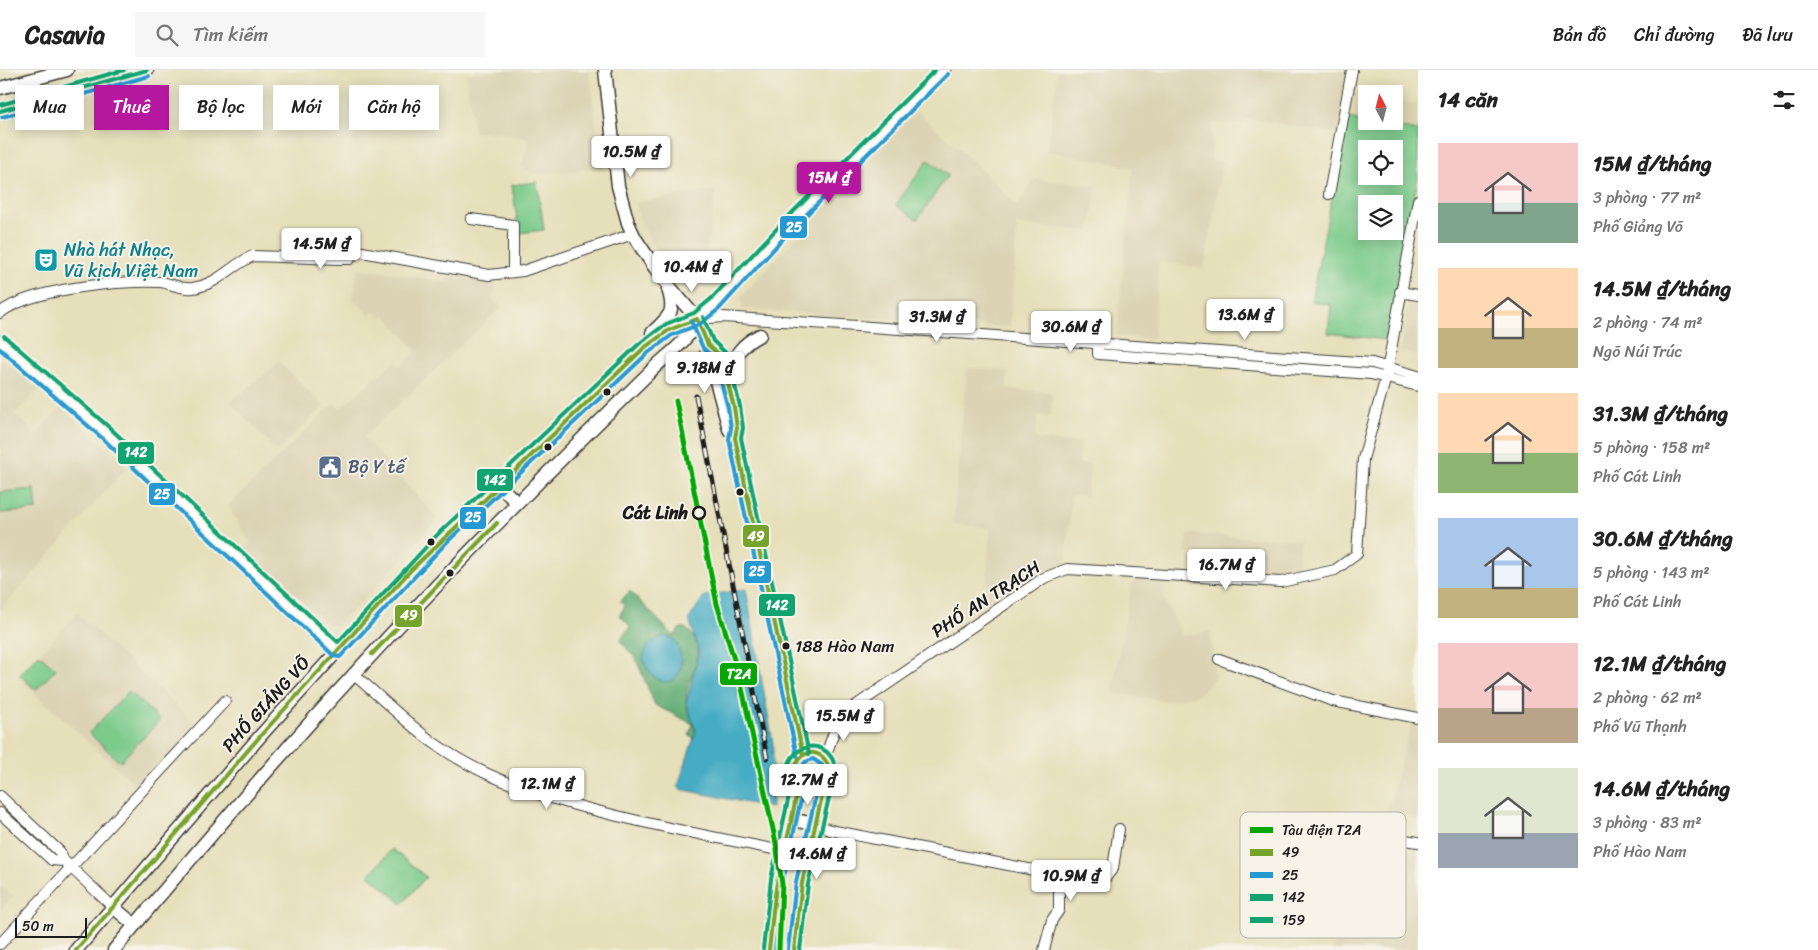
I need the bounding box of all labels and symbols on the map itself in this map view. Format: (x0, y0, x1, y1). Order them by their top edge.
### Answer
north arrow (1358, 85, 1402, 130)
pin: 10.5M ₫ (585, 136, 677, 178)
pin: 15M ₫ (794, 162, 864, 204)
line badge: 25 (779, 215, 808, 239)
text: 25 (785, 215, 803, 240)
pin: 14.5M ₫ (275, 228, 367, 270)
place label: Nhà hát Nhạc, Vũ kịch Việt Nam (64, 234, 199, 287)
theatre icon: Nhà hát Nhạc, Vũ kịch Việt Nam (33, 247, 59, 273)
pin: 10.4M ₫ (646, 250, 738, 293)
pin: 13.6M ₫ (1199, 298, 1291, 341)
pin: 31.3M ₫ (891, 300, 983, 343)
pin: 30.6M ₫ (1025, 310, 1117, 353)
pin: 9.18M ₫ (659, 352, 751, 394)
unlabelled marker (602, 387, 612, 397)
text: 142 (125, 440, 148, 465)
line badge: 142 (117, 441, 155, 465)
unlabelled marker (543, 442, 553, 452)
place label: Bộ Y tế (348, 451, 408, 483)
public building icon: Bộ Y tế (317, 454, 343, 480)
line badge: 142 (476, 468, 514, 492)
text: 142 (484, 468, 507, 493)
line badge: 25 (148, 482, 176, 506)
text: 25 (153, 482, 171, 507)
unlabelled marker (735, 487, 745, 497)
place label: Cát Linh (622, 497, 689, 529)
text: 25 (464, 505, 482, 530)
line badge: 25 (459, 506, 487, 530)
marker: Cát Linh (692, 506, 706, 520)
line badge: 49 (742, 524, 770, 548)
text: 49 (746, 524, 765, 549)
unlabelled marker (426, 537, 436, 547)
pin: 16.7M ₫ (1180, 548, 1272, 591)
street label: PHỐ AN TRẠCH (925, 551, 1047, 646)
text: 25 (748, 559, 766, 584)
line badge: 25 (743, 560, 772, 584)
unlabelled marker (445, 568, 455, 578)
line badge: 142 (758, 593, 796, 617)
text: 142 (766, 593, 789, 618)
text: 49 (399, 603, 418, 628)
line badge: 49 (394, 604, 423, 628)
place label: 188 Hào Nam (795, 631, 894, 661)
marker: 188 Hào Nam (781, 641, 791, 651)
street label: PHỐ GIẢNG VÕ (214, 648, 319, 760)
line badge: T2A (719, 662, 758, 686)
text: T2A (726, 662, 752, 687)
pin: 15.5M ₫ (798, 700, 890, 742)
pin: 12.7M ₫ (762, 764, 854, 806)
pin: 12.1M ₫ (501, 768, 593, 810)
legend (1240, 812, 1406, 938)
text: Tàu điện T2A (1282, 818, 1361, 843)
pin: 14.6M ₫ (771, 838, 863, 880)
text: 49 (1282, 840, 1300, 865)
pin: 10.9M ₫ (1025, 860, 1117, 902)
text: 25 (1282, 863, 1299, 888)
text: 142 (1282, 885, 1305, 910)
text: 159 (1282, 908, 1306, 933)
scale bar (15, 915, 88, 938)

